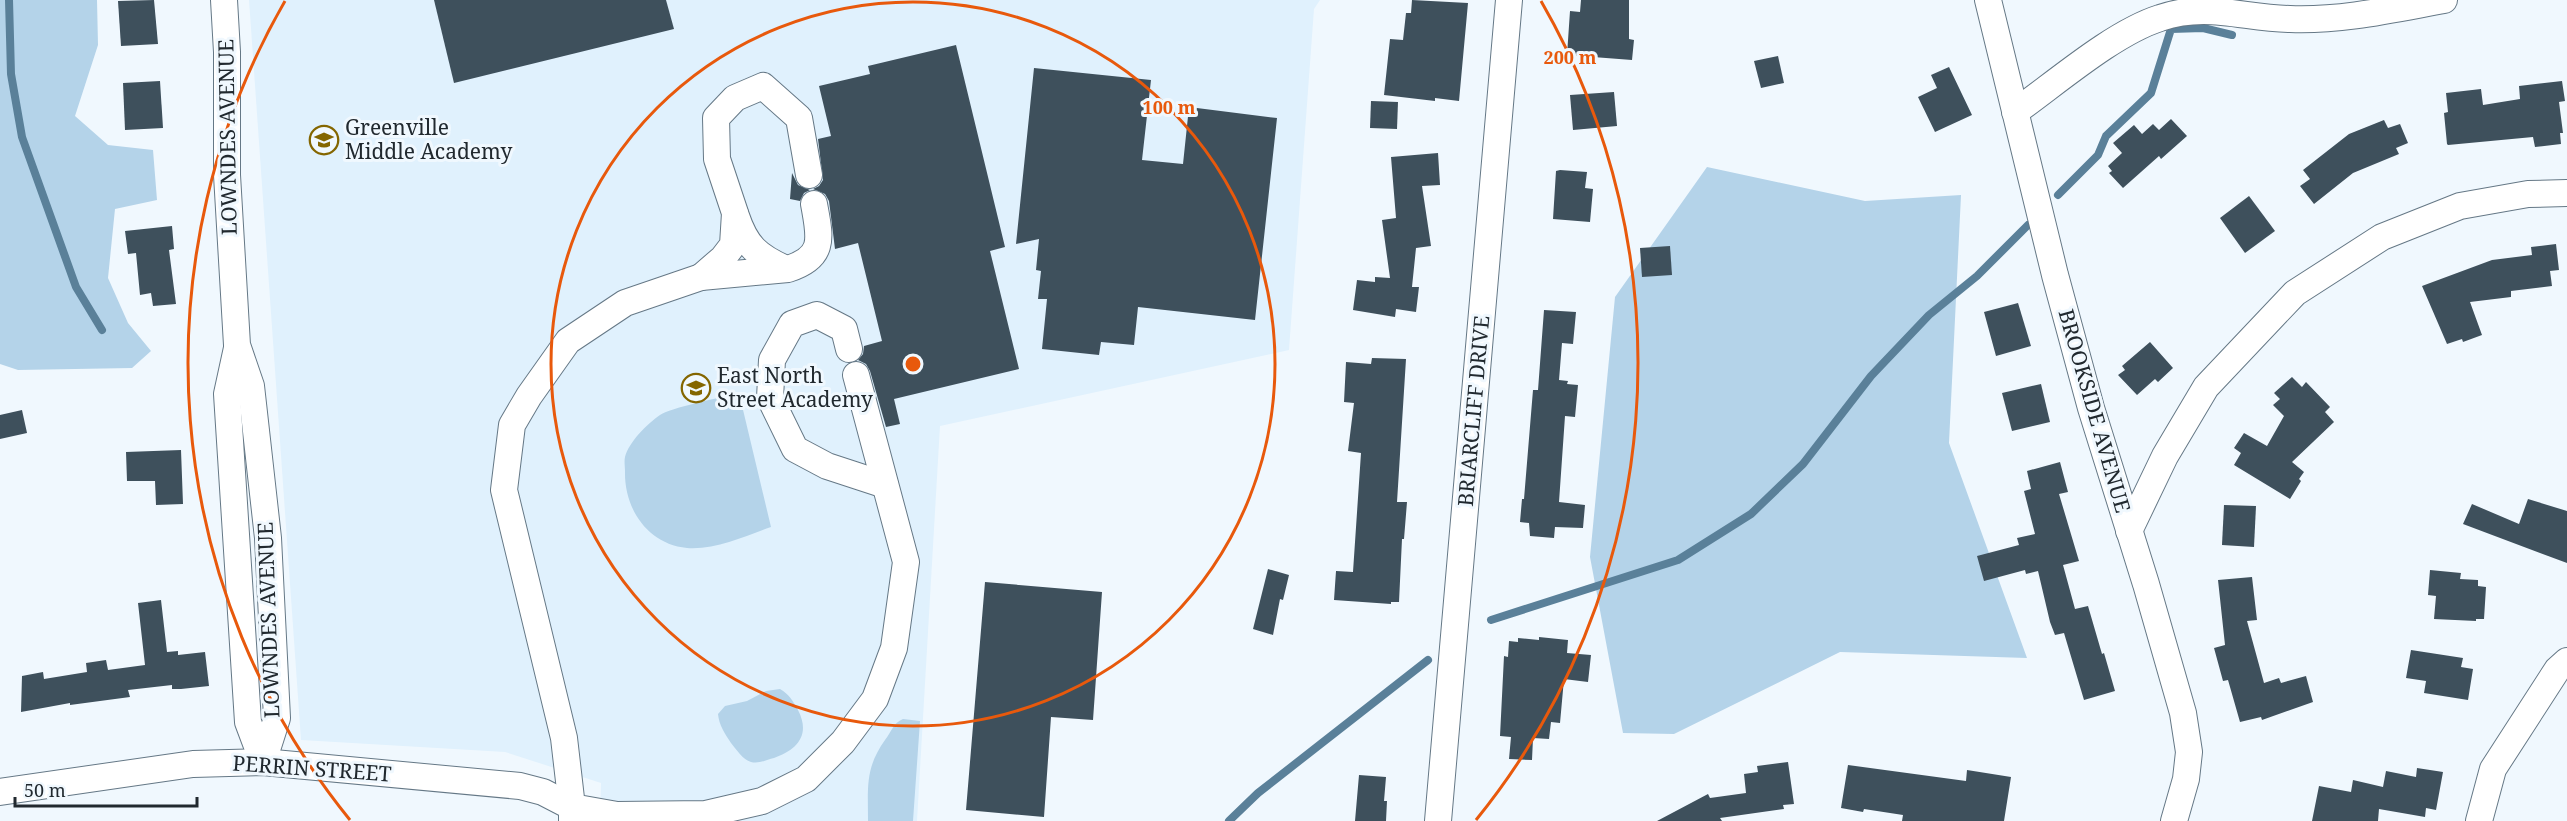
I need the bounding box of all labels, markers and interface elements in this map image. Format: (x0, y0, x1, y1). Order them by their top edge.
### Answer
street label: LOWNDES AVENUE (211, 39, 243, 235)
text: 200 m (1544, 45, 1597, 69)
text: 100 m (1143, 95, 1196, 119)
place label: Greenville Middle Academy (345, 113, 513, 165)
school or university icon: Greenville Middle Academy (308, 124, 340, 156)
street label: BROOKSIDE AVENUE (2052, 306, 2137, 516)
street label: BRIARCLIFF DRIVE (1451, 314, 1495, 507)
centre of rings (903, 354, 923, 374)
place label: East North Street Academy (717, 361, 873, 413)
school or university icon: East North Street Academy (680, 372, 712, 404)
street label: LOWNDES AVENUE (251, 522, 285, 718)
street label: PERRIN STREET (232, 748, 393, 788)
scale bar (15, 770, 196, 808)
text: 50 m (24, 778, 66, 802)

